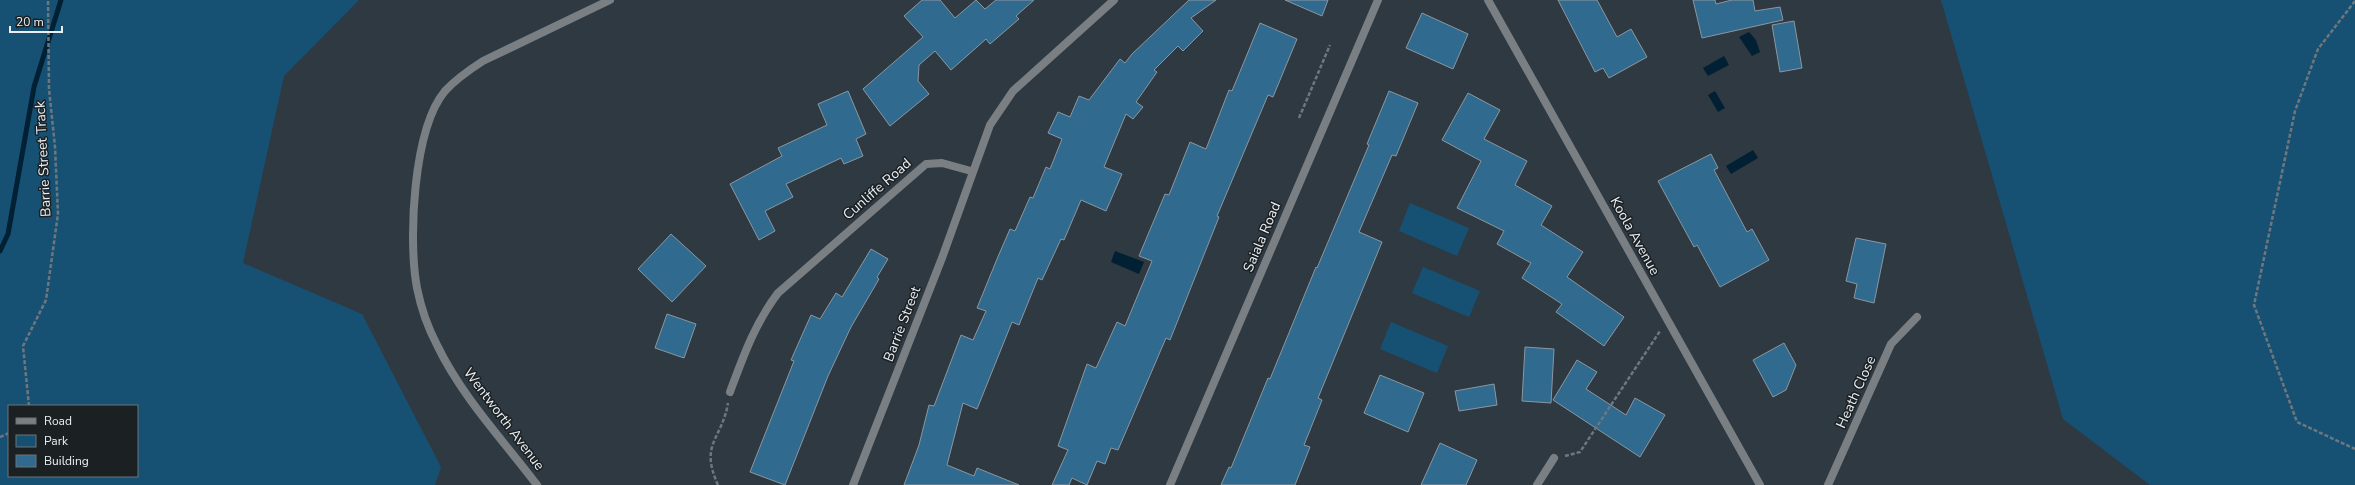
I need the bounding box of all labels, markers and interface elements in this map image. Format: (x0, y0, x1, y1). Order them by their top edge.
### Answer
scale bar (10, 8, 62, 34)
text: 20 m (16, 14, 44, 30)
street label: Barrie Street Track (30, 99, 56, 218)
street label: Cunliffe Road (839, 154, 915, 224)
street label: Koola Avenue (1606, 193, 1664, 279)
street label: Saiala Road (1239, 199, 1285, 275)
street label: Barrie Street (879, 283, 925, 364)
street label: Heath Close (1832, 353, 1880, 431)
street label: Wentworth Avenue (459, 364, 549, 474)
legend (8, 405, 138, 477)
text: Road (44, 413, 72, 429)
text: Park (44, 433, 69, 449)
text: Building (44, 453, 89, 469)

